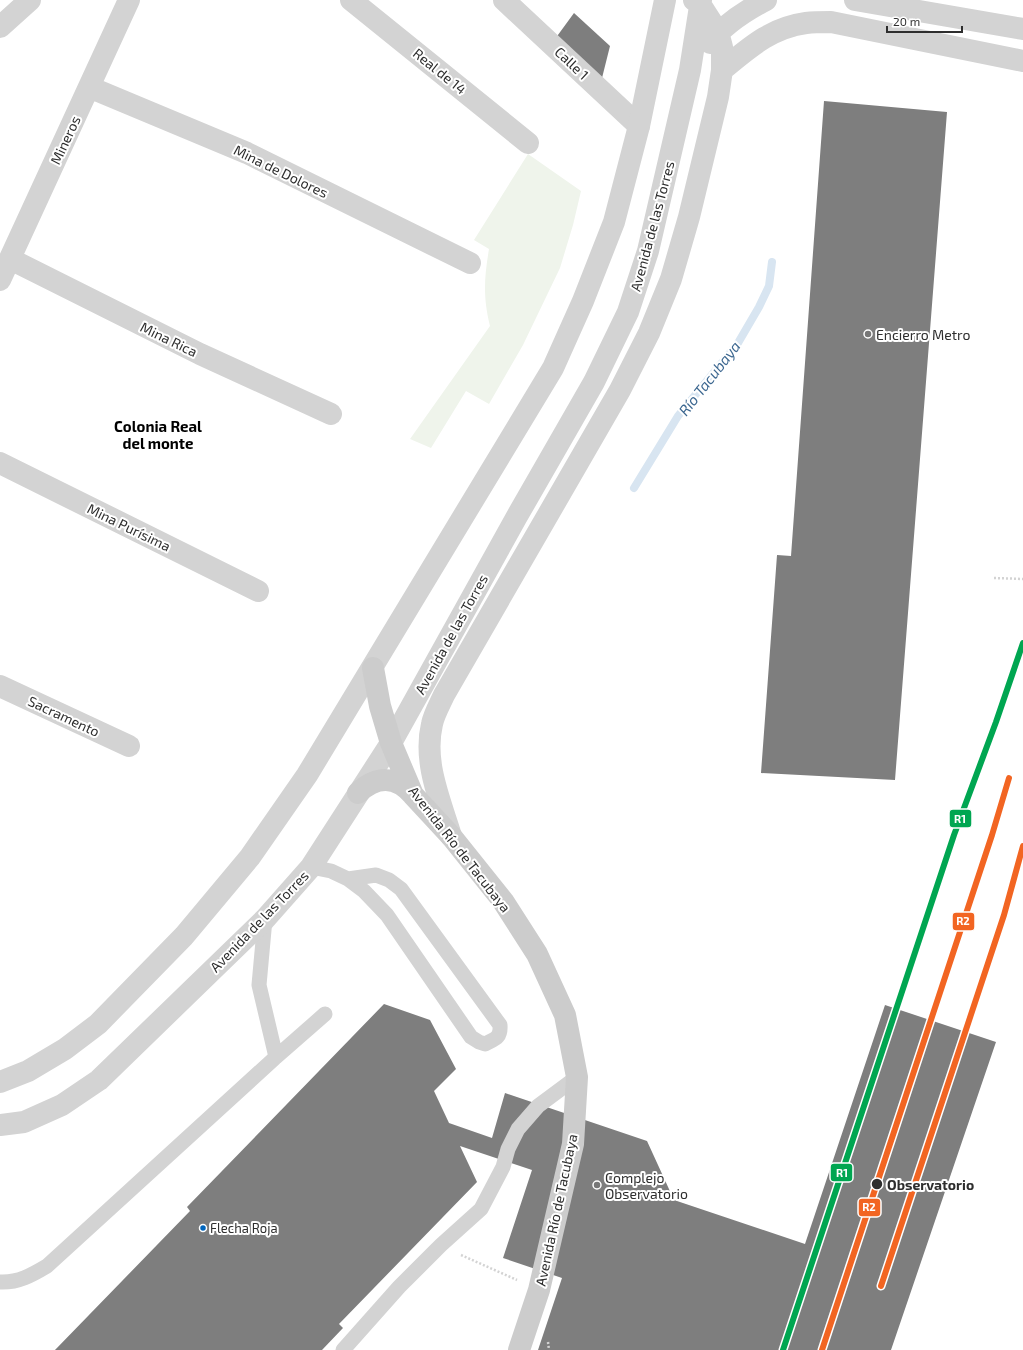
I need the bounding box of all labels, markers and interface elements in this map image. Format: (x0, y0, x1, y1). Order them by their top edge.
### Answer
scale bar (887, 8, 962, 34)
text: 20 m (893, 14, 920, 28)
street label: Calle 1 (552, 43, 592, 83)
street label: Real de 14 (410, 44, 470, 98)
street label: Mineros (46, 113, 84, 167)
street label: Mina de Dolores (231, 141, 331, 201)
street label: Avenida de las Torres (626, 159, 678, 293)
street label: Mina Rica (138, 318, 200, 360)
place label: Encierro Metro (876, 326, 970, 343)
marker: Encierro Metro (863, 329, 873, 339)
water label: Río Tacubaya (674, 337, 744, 419)
district label: Colonia Real del monte (114, 417, 202, 452)
street label: Mina Purísima (85, 500, 173, 554)
street label: Avenida de las Torres (411, 571, 491, 697)
street label: Sacramento (26, 692, 102, 740)
street label: Avenida Río de Tacubaya (405, 783, 515, 915)
line badge: R1 (949, 809, 972, 828)
text: R1 (954, 812, 966, 825)
street label: Avenida de las Torres (206, 867, 312, 975)
line badge: R2 (952, 912, 975, 931)
text: R2 (956, 914, 970, 927)
street label: Avenida Río de Tacubaya (532, 1132, 580, 1288)
line badge: R1 (830, 1163, 853, 1182)
text: R1 (836, 1166, 848, 1179)
place label: Complejo Observatorio (605, 1169, 688, 1202)
place label: Observatorio (887, 1176, 974, 1193)
marker: Observatorio (870, 1177, 884, 1191)
marker: Complejo Observatorio (592, 1180, 602, 1190)
line badge: R2 (858, 1198, 881, 1217)
text: R2 (862, 1200, 876, 1213)
place label: Flecha Roja (210, 1220, 278, 1236)
marker: Flecha Roja (198, 1223, 208, 1233)

